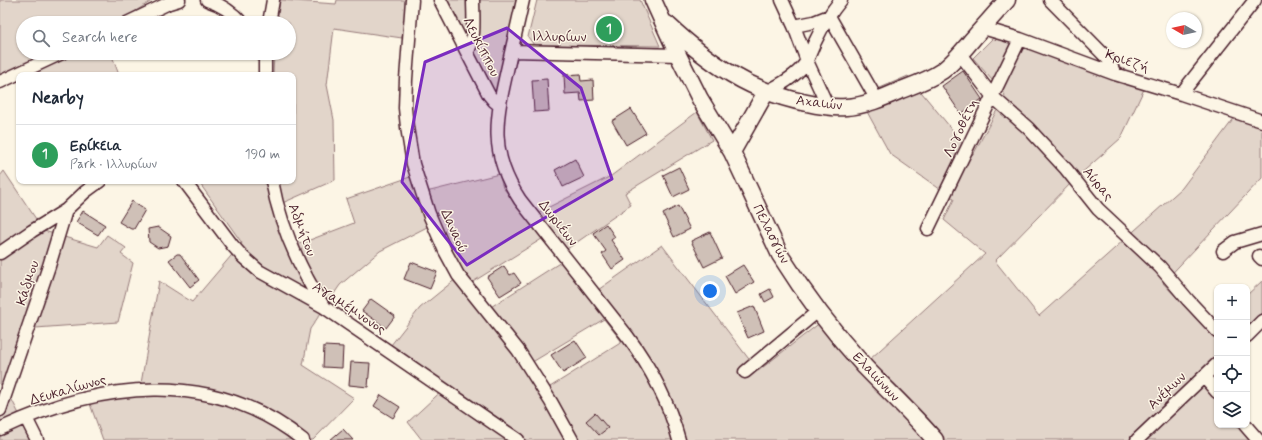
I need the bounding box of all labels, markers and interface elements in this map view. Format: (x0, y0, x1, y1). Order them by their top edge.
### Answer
north arrow (1166, 12, 1202, 48)
street label: Λευκίππου (458, 14, 504, 80)
pin: 1 (596, 14, 622, 44)
search box (16, 16, 296, 60)
icon: search (30, 27, 52, 49)
text: Search here (62, 28, 138, 48)
street label: Ιλλυρίων (531, 28, 587, 46)
street label: Κριεζή (1103, 45, 1151, 77)
text: Nearby (32, 87, 84, 109)
street label: Αχαιών (795, 91, 843, 115)
street label: Λογοθέτη (939, 95, 982, 160)
text: Ερίκεια (70, 136, 122, 156)
text: 1 (42, 146, 48, 163)
text: 190 m (245, 146, 280, 163)
text: Park · Ιλλυρίων (70, 156, 157, 173)
street label: Αύρας (1079, 163, 1117, 205)
street label: Δωριέων (534, 196, 582, 250)
street label: Αδμήτου (284, 201, 320, 259)
street label: Πελασγών (748, 201, 794, 267)
street label: Δαναού (436, 206, 472, 256)
street label: Κάδμου (12, 258, 44, 308)
street label: Αγαμέμνονος (309, 277, 390, 338)
your location (700, 281, 720, 301)
map controls (1214, 284, 1250, 428)
button: + (1214, 284, 1250, 320)
button: − (1214, 320, 1250, 356)
street label: Ελαιώνων (848, 348, 904, 406)
button: locate (1214, 356, 1250, 392)
street label: Ανέμων (1143, 368, 1190, 414)
street label: Δευκαλίωνος (28, 370, 108, 410)
button: layers (1214, 392, 1250, 428)

